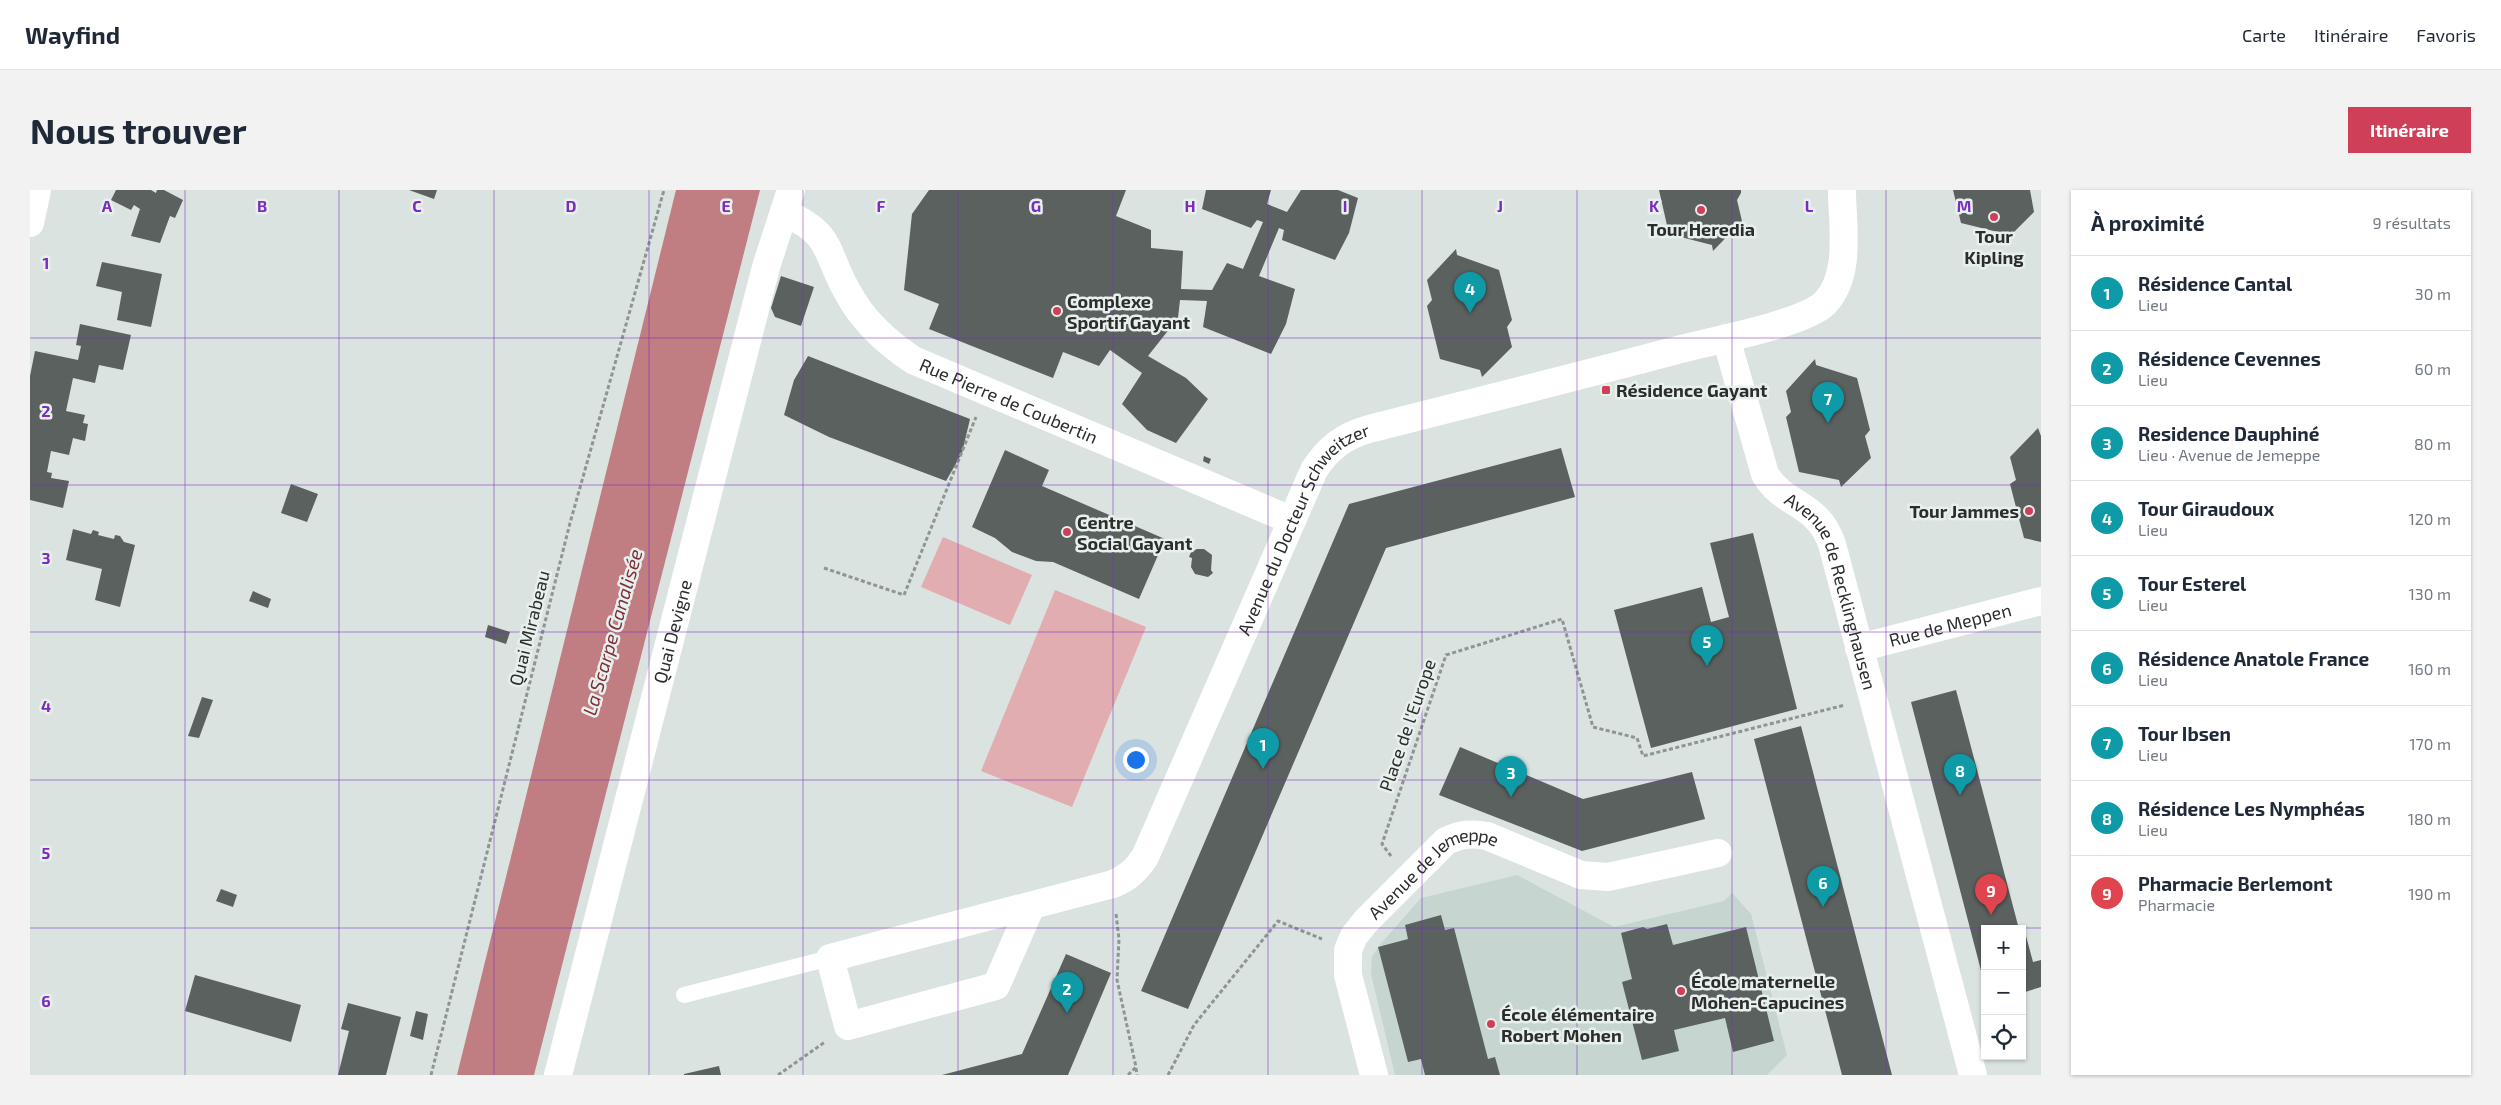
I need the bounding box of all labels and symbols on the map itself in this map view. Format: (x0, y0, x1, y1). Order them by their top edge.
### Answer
text: A (102, 196, 113, 215)
text: B (257, 196, 267, 215)
text: C (412, 196, 422, 215)
text: D (566, 196, 577, 215)
text: E (721, 196, 731, 215)
text: F (877, 196, 886, 215)
text: G (1031, 196, 1041, 215)
text: H (1184, 196, 1196, 215)
text: I (1343, 196, 1347, 215)
text: J (1497, 196, 1503, 215)
text: K (1649, 196, 1660, 215)
text: L (1805, 196, 1814, 215)
text: M (1957, 196, 1971, 215)
marker: Tour Heredia (1695, 204, 1707, 216)
marker: Tour Kipling (1988, 211, 2000, 223)
place label: Tour Heredia (1647, 218, 1755, 240)
place label: Tour Kipling (1964, 225, 2024, 268)
text: 1 (43, 253, 49, 272)
pin: 4 (1454, 272, 1486, 313)
place label: Complexe Sportif Gayant (1067, 290, 1191, 333)
marker: Complexe Sportif Gayant (1051, 305, 1063, 317)
street label: Rue Pierre de Coubertin (916, 353, 1101, 448)
place label: Résidence Gayant (1616, 379, 1768, 401)
pin: 7 (1812, 382, 1844, 423)
marker: Résidence Gayant (1600, 384, 1612, 396)
text: 2 (41, 401, 51, 420)
street label: Avenue du Docteur Schweitzer (1232, 419, 1372, 638)
street label: Avenue de Recklinghausen (1781, 488, 1881, 692)
place label: Tour Jammes (1909, 500, 2019, 522)
marker: Tour Jammes (2023, 505, 2035, 517)
place label: Centre Social Gayant (1077, 511, 1193, 554)
marker: Centre Social Gayant (1061, 526, 1073, 538)
water label: La Scarpe Canalisée (577, 546, 647, 718)
text: 3 (41, 548, 51, 567)
street label: Quai Mirabeau (504, 568, 554, 688)
street label: Quai Devigne (648, 577, 696, 686)
street label: Rue de Meppen (1886, 598, 2014, 651)
pin: 5 (1691, 625, 1723, 666)
street label: Place de l'Europe (1374, 656, 1440, 794)
text: 4 (41, 696, 51, 715)
pin: 1 (1247, 728, 1279, 769)
your location (1123, 747, 1149, 773)
pin: 8 (1944, 754, 1976, 795)
pin: 3 (1495, 756, 1527, 797)
street label: Avenue de Jemeppe (1363, 823, 1502, 924)
text: 5 (42, 843, 51, 862)
pin: 6 (1807, 866, 1839, 907)
pin: 9 (1975, 874, 2007, 915)
place label: École maternelle Mohen-Capucines (1691, 970, 1844, 1013)
pin: 2 (1051, 972, 1083, 1013)
marker: École maternelle Mohen-Capucines (1675, 985, 1687, 997)
text: 6 (41, 991, 51, 1010)
place label: École élémentaire Robert Mohen (1501, 1003, 1654, 1046)
marker: École élémentaire Robert Mohen (1485, 1018, 1497, 1030)

